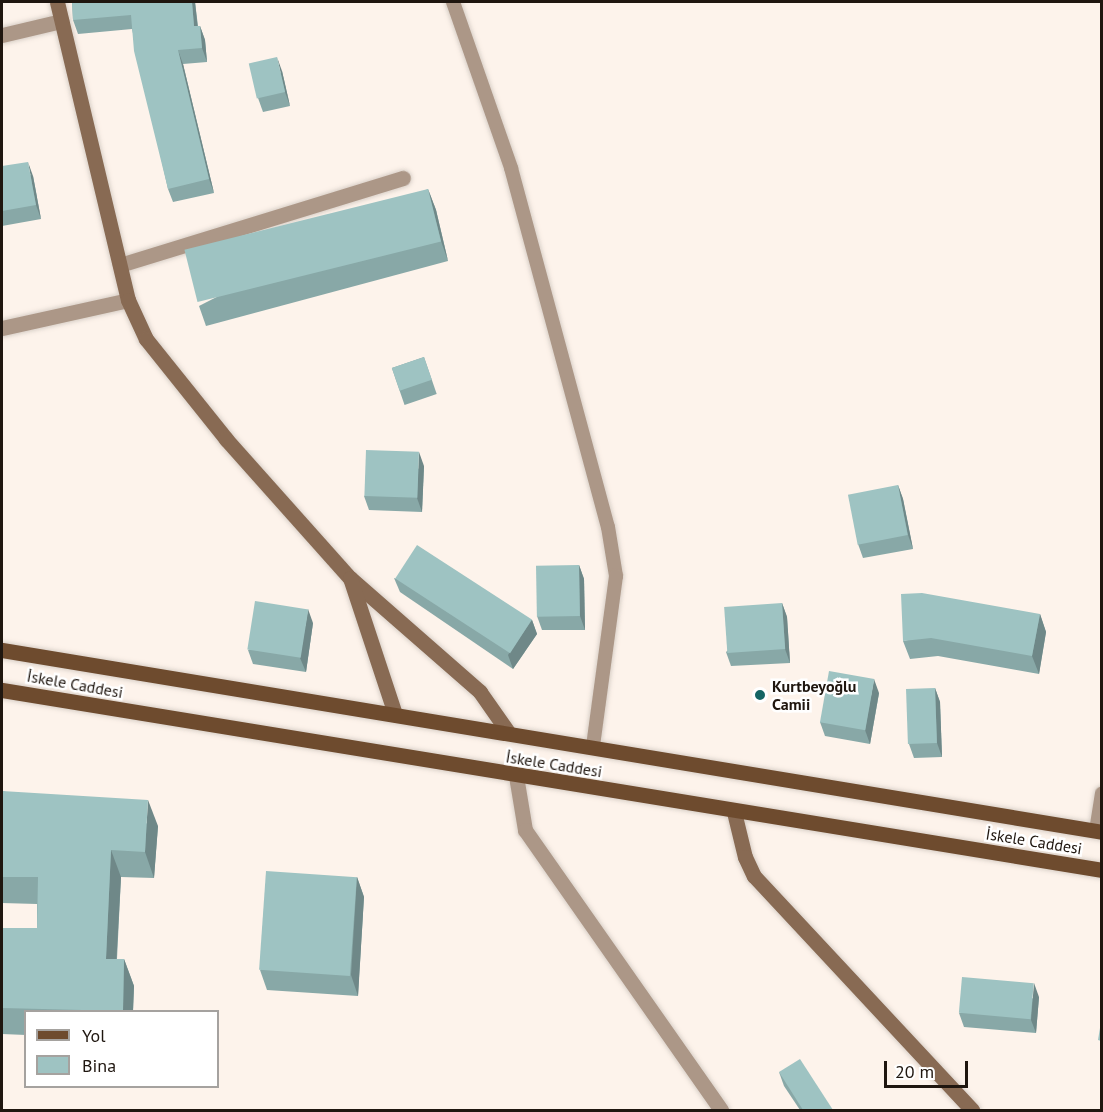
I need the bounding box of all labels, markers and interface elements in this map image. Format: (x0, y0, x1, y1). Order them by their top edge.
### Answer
street label: İskele Caddesi (25, 666, 125, 702)
place label: Kurtbeyoğlu Camii (772, 676, 856, 714)
marker: Kurtbeyoğlu Camii (753, 688, 767, 702)
street label: İskele Caddesi (504, 747, 604, 781)
street label: İskele Caddesi (984, 824, 1084, 858)
legend (24, 1010, 219, 1088)
text: Yol (82, 1024, 105, 1047)
scale bar (887, 1049, 971, 1087)
text: Bina (82, 1054, 116, 1077)
text: 20 m (895, 1060, 934, 1083)

